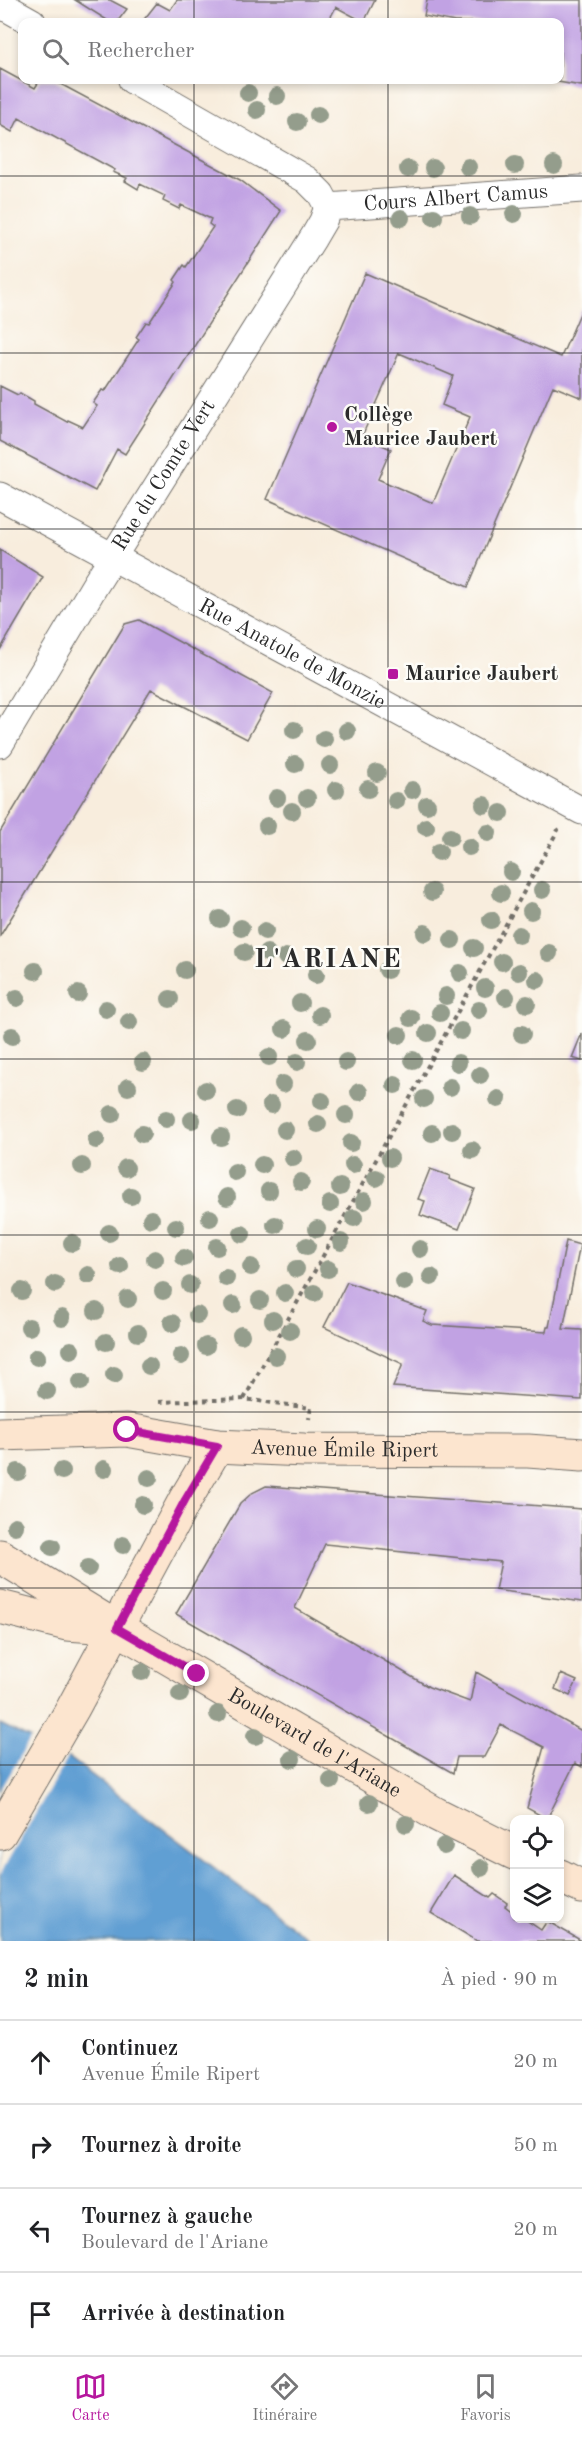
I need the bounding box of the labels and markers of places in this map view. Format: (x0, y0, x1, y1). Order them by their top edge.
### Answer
place label: Collège Maurice Jaubert (344, 405, 498, 450)
marker: Collège Maurice Jaubert (325, 420, 339, 434)
place label: Maurice Jaubert (405, 664, 559, 685)
marker: Maurice Jaubert (386, 667, 400, 681)

